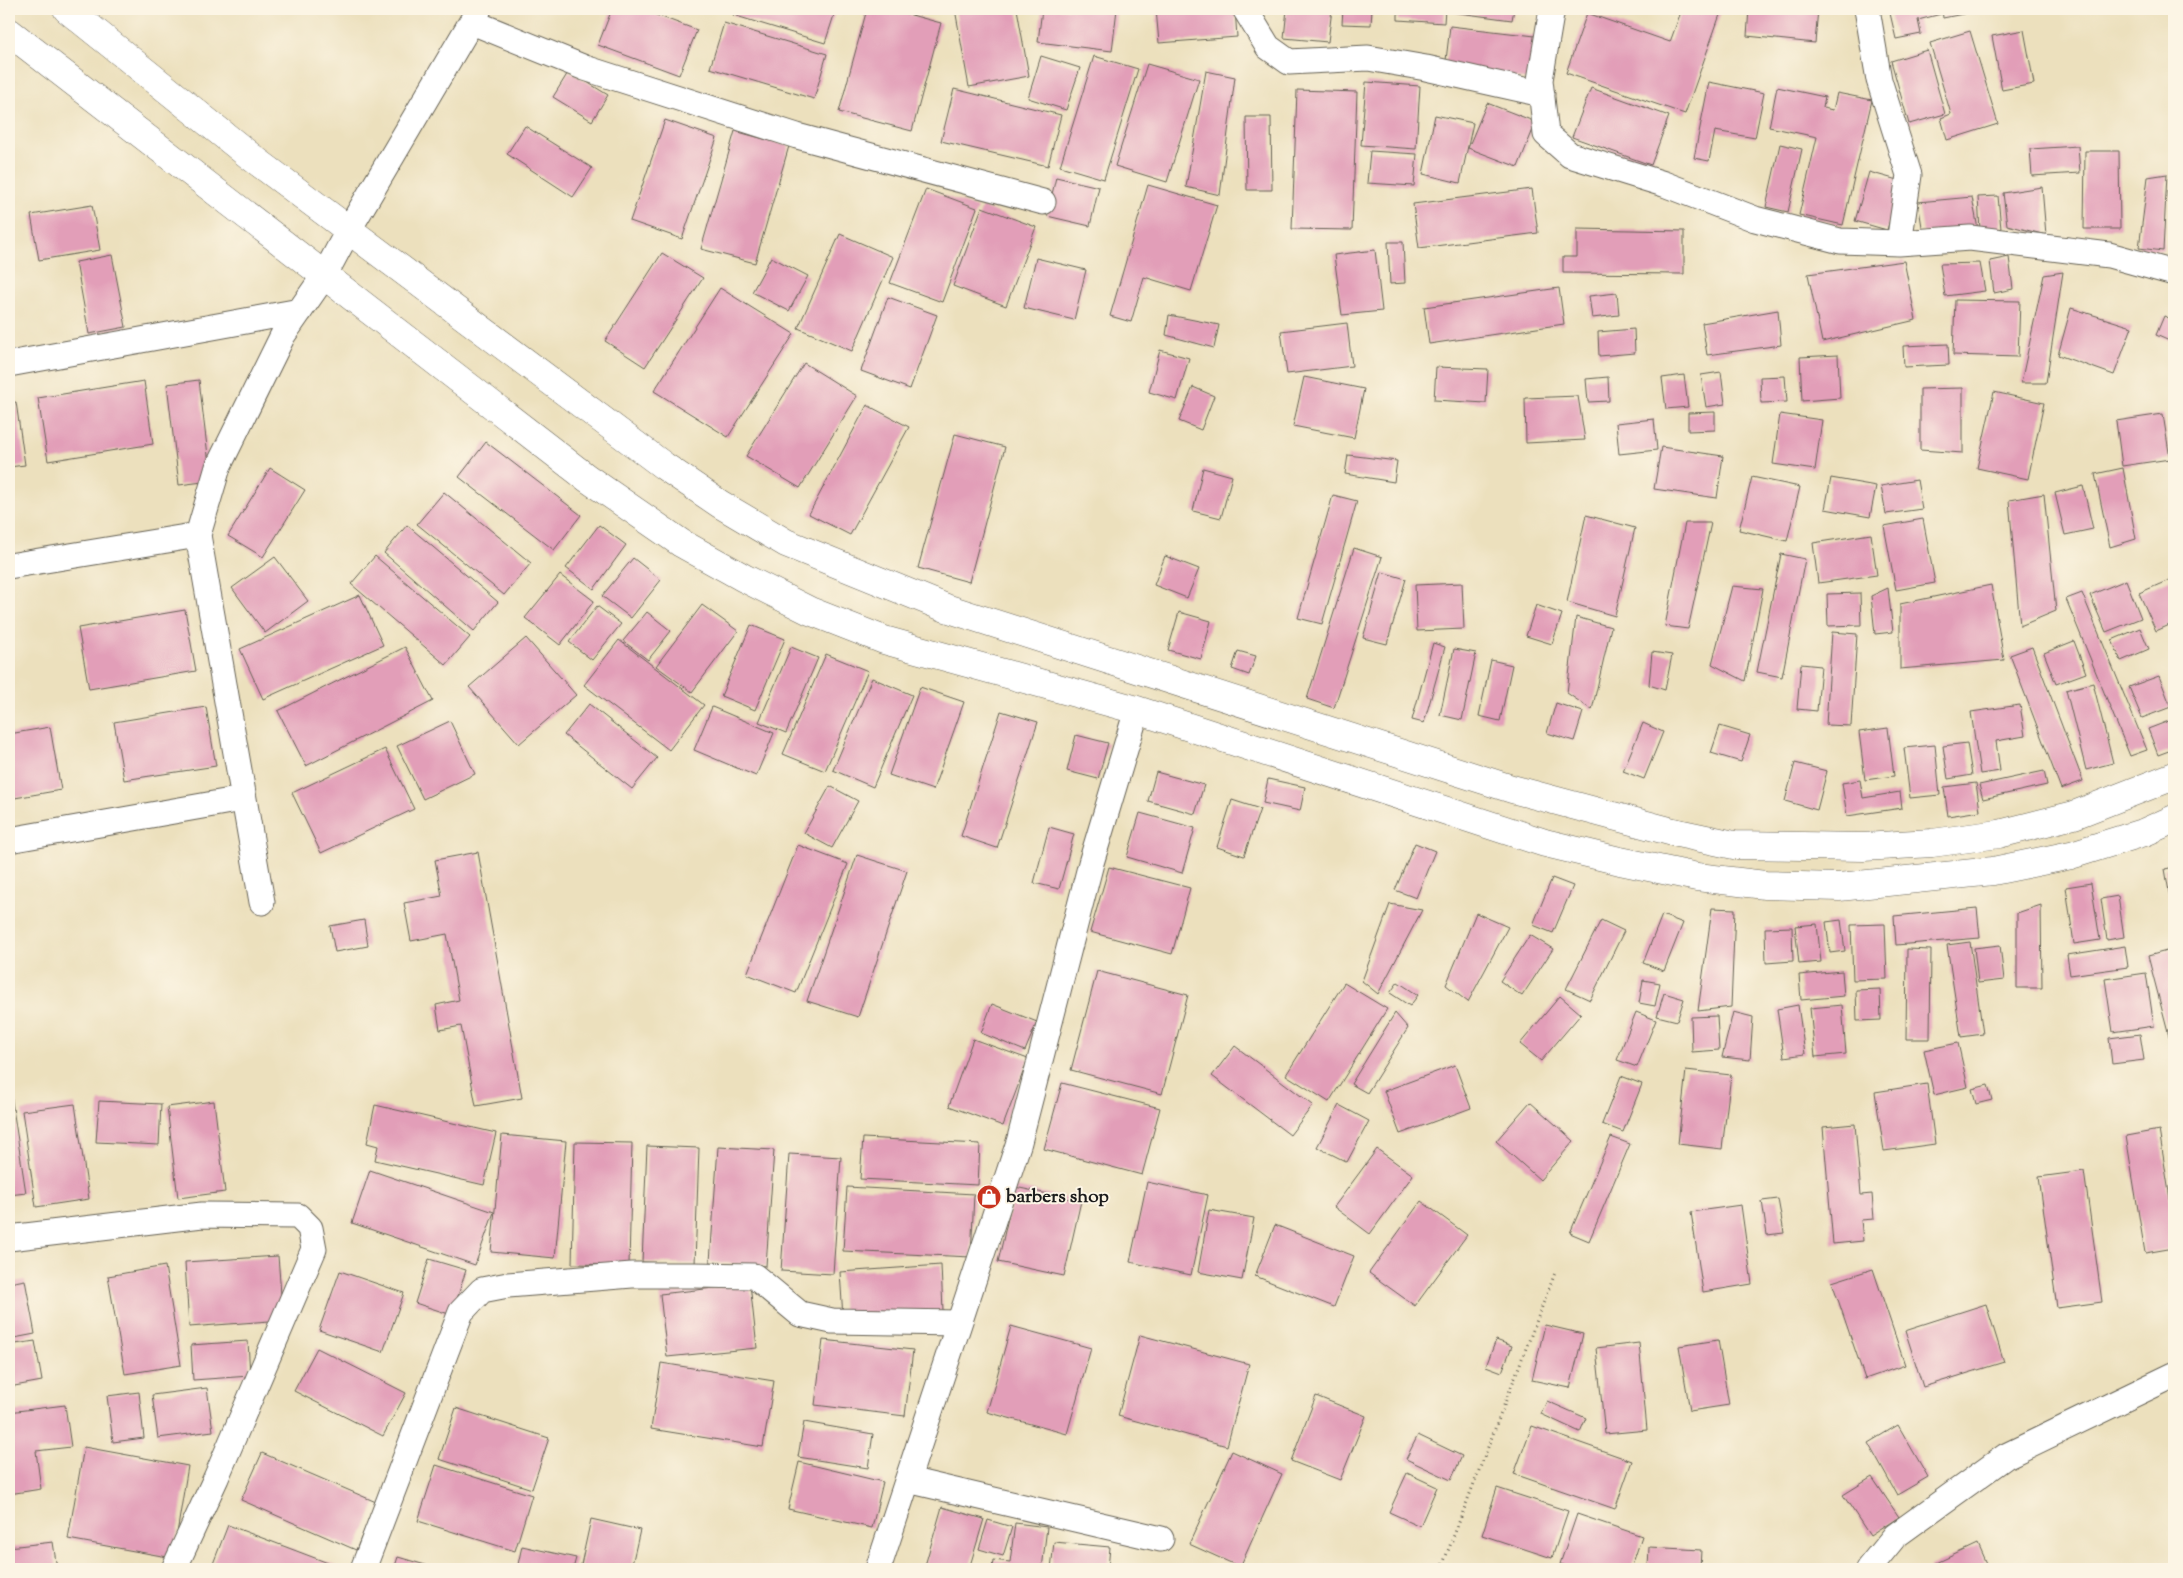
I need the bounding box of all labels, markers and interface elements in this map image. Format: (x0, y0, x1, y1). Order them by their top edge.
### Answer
shop icon: barbers shop (976, 1184, 1002, 1210)
place label: barbers shop (1005, 1184, 1109, 1211)

